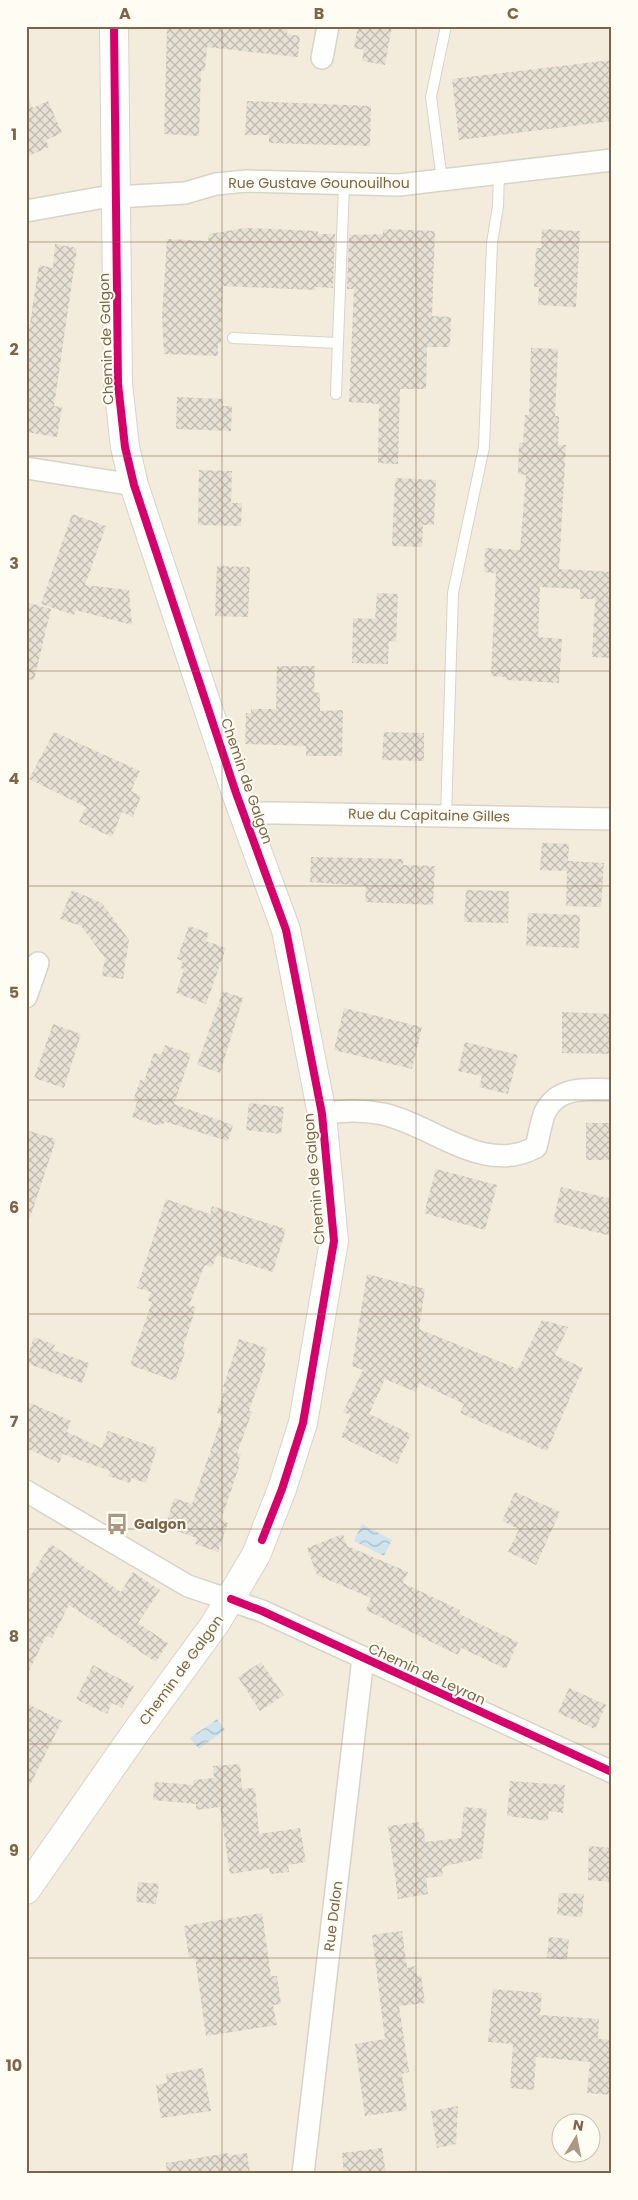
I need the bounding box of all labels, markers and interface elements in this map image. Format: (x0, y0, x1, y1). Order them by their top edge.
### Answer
text: A (119, 2, 131, 25)
text: B (314, 2, 324, 25)
text: C (507, 2, 519, 25)
text: 1 (11, 123, 17, 146)
street label: Rue Gustave Gounouilhou (228, 173, 410, 193)
street label: Chemin de Galgon (94, 273, 118, 405)
text: 2 (9, 338, 19, 361)
text: 3 (9, 552, 19, 575)
street label: Chemin de Galgon (216, 715, 278, 847)
text: 4 (9, 767, 20, 790)
street label: Rue du Capitaine Gilles (348, 804, 510, 826)
text: 5 (9, 981, 19, 1004)
street label: Chemin de Galgon (298, 1112, 330, 1246)
text: 6 (9, 1196, 19, 1219)
text: 7 (10, 1410, 19, 1433)
bus stop icon: Galgon (104, 1511, 130, 1537)
place label: Galgon (134, 1514, 186, 1534)
street label: Chemin de Galgon (134, 1611, 228, 1729)
text: 8 (9, 1625, 19, 1648)
street label: Chemin de Leyran (365, 1638, 489, 1710)
text: 9 (9, 1839, 19, 1862)
street label: Rue Dalon (319, 1880, 347, 1952)
text: 10 (6, 2054, 22, 2077)
north arrow (550, 2112, 600, 2162)
text: N (571, 2114, 585, 2136)

